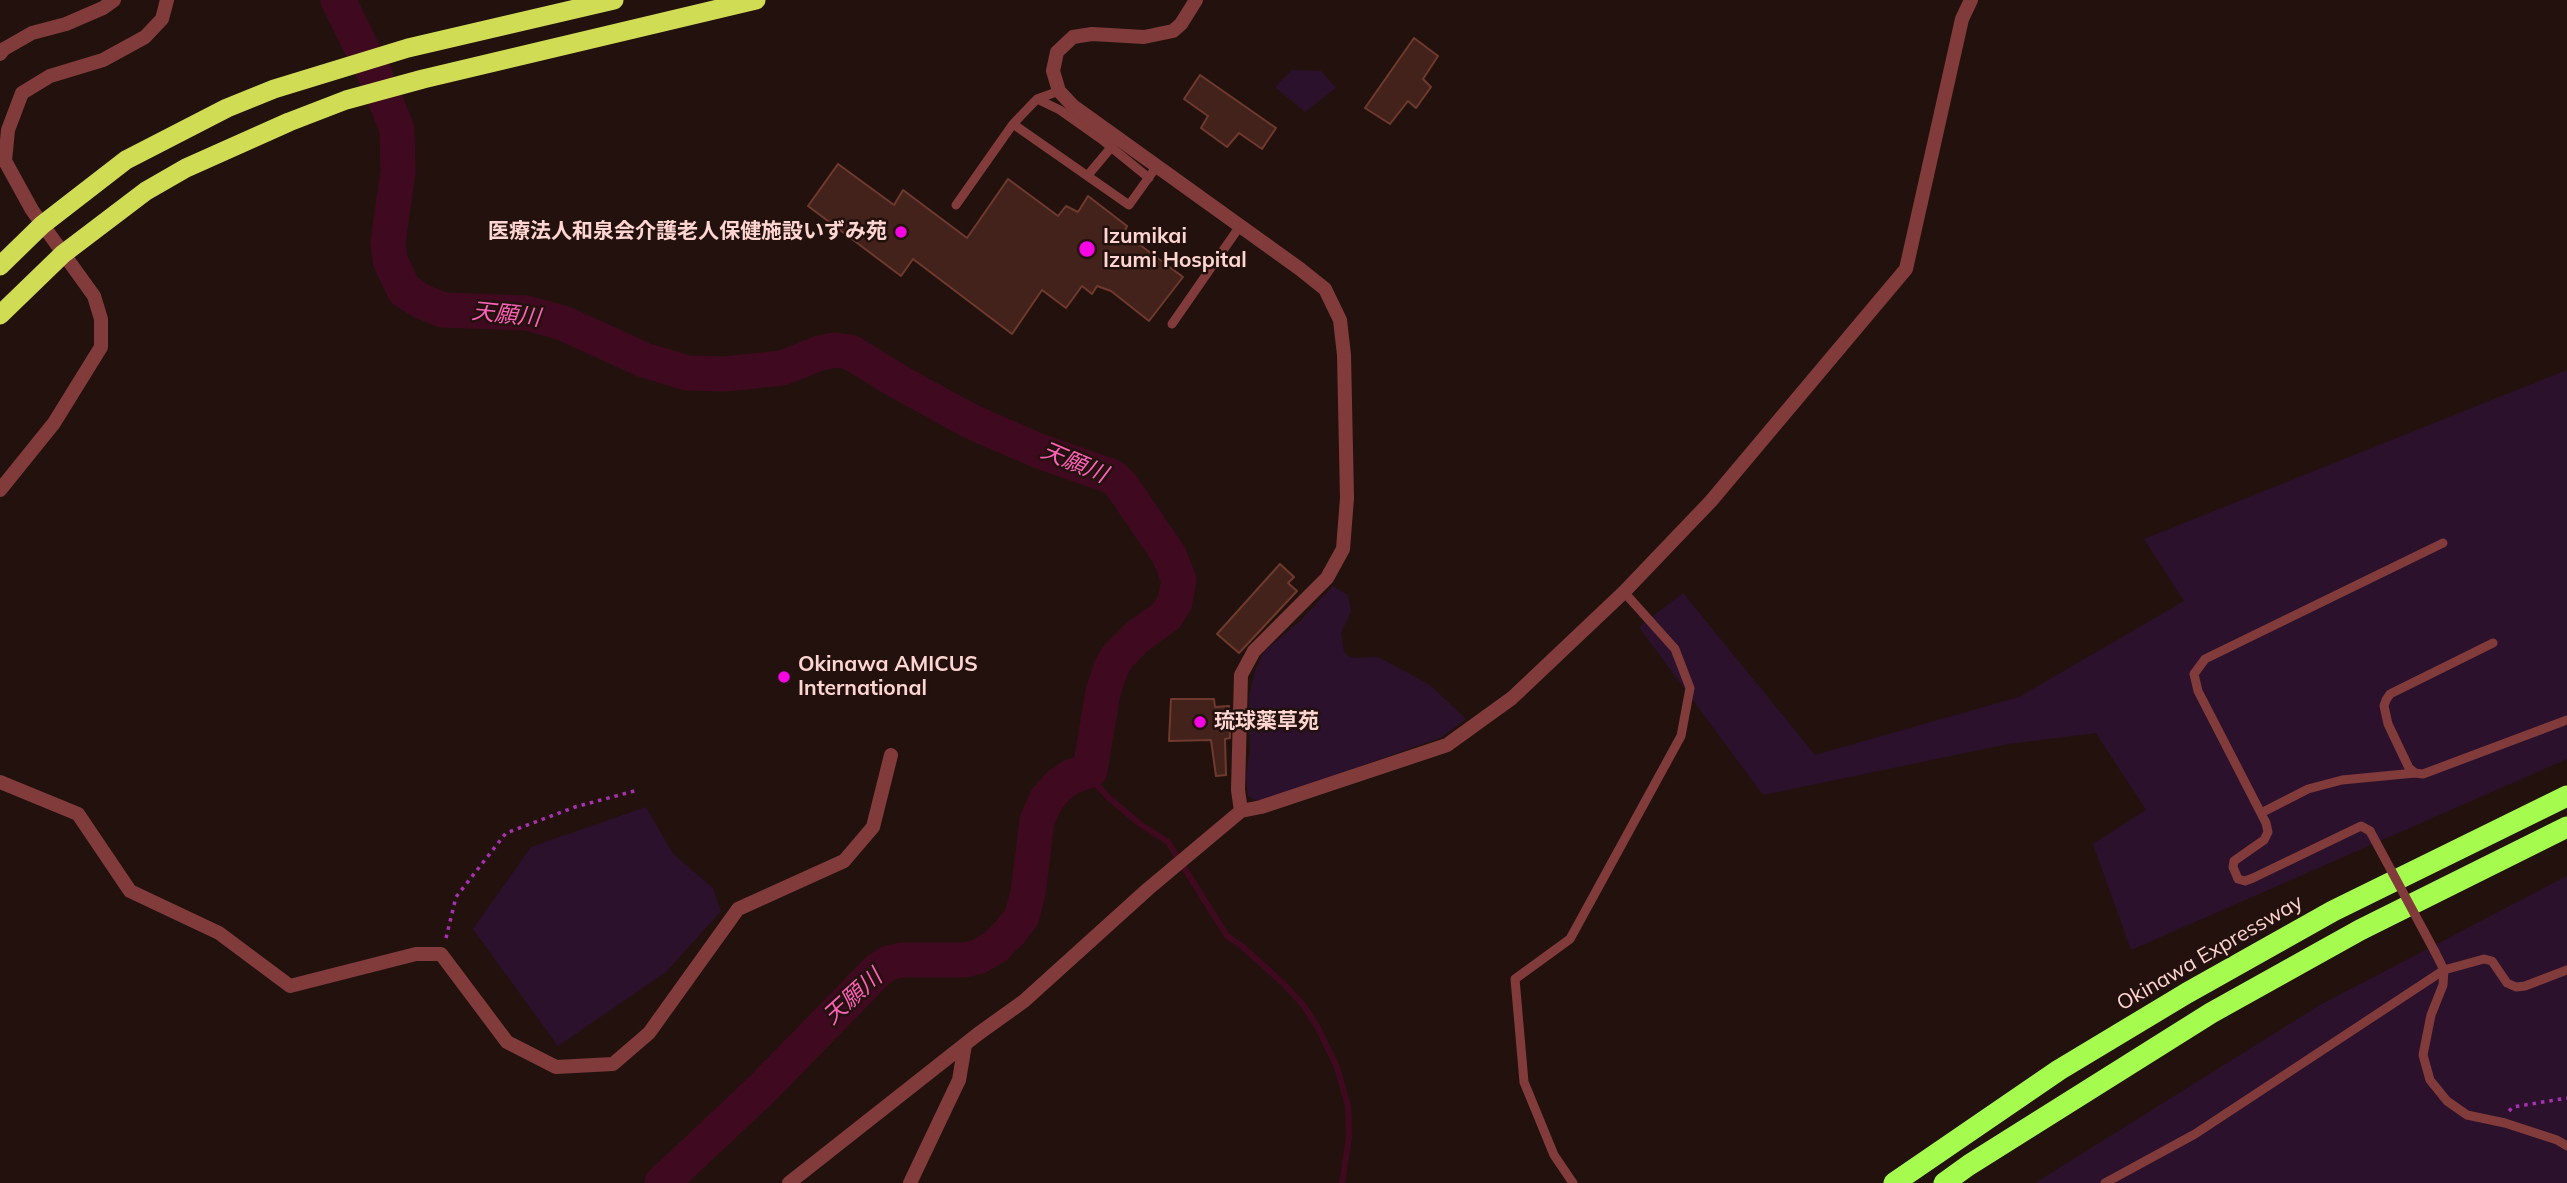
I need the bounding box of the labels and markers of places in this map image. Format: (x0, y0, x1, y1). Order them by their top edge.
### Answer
place label: 医療法人和泉会介護老人保健施設いずみ苑 (488, 219, 887, 245)
marker: 医療法人和泉会介護老人保健施設いずみ苑 (893, 224, 909, 240)
place label: Izumikai Izumi Hospital (1103, 224, 1247, 274)
marker: Izumikai Izumi Hospital (1077, 239, 1097, 259)
place label: Okinawa AMICUS International (798, 652, 978, 702)
marker: Okinawa AMICUS International (776, 669, 792, 685)
place label: 琉球薬草苑 (1214, 709, 1319, 735)
marker: 琉球薬草苑 (1192, 714, 1208, 730)

